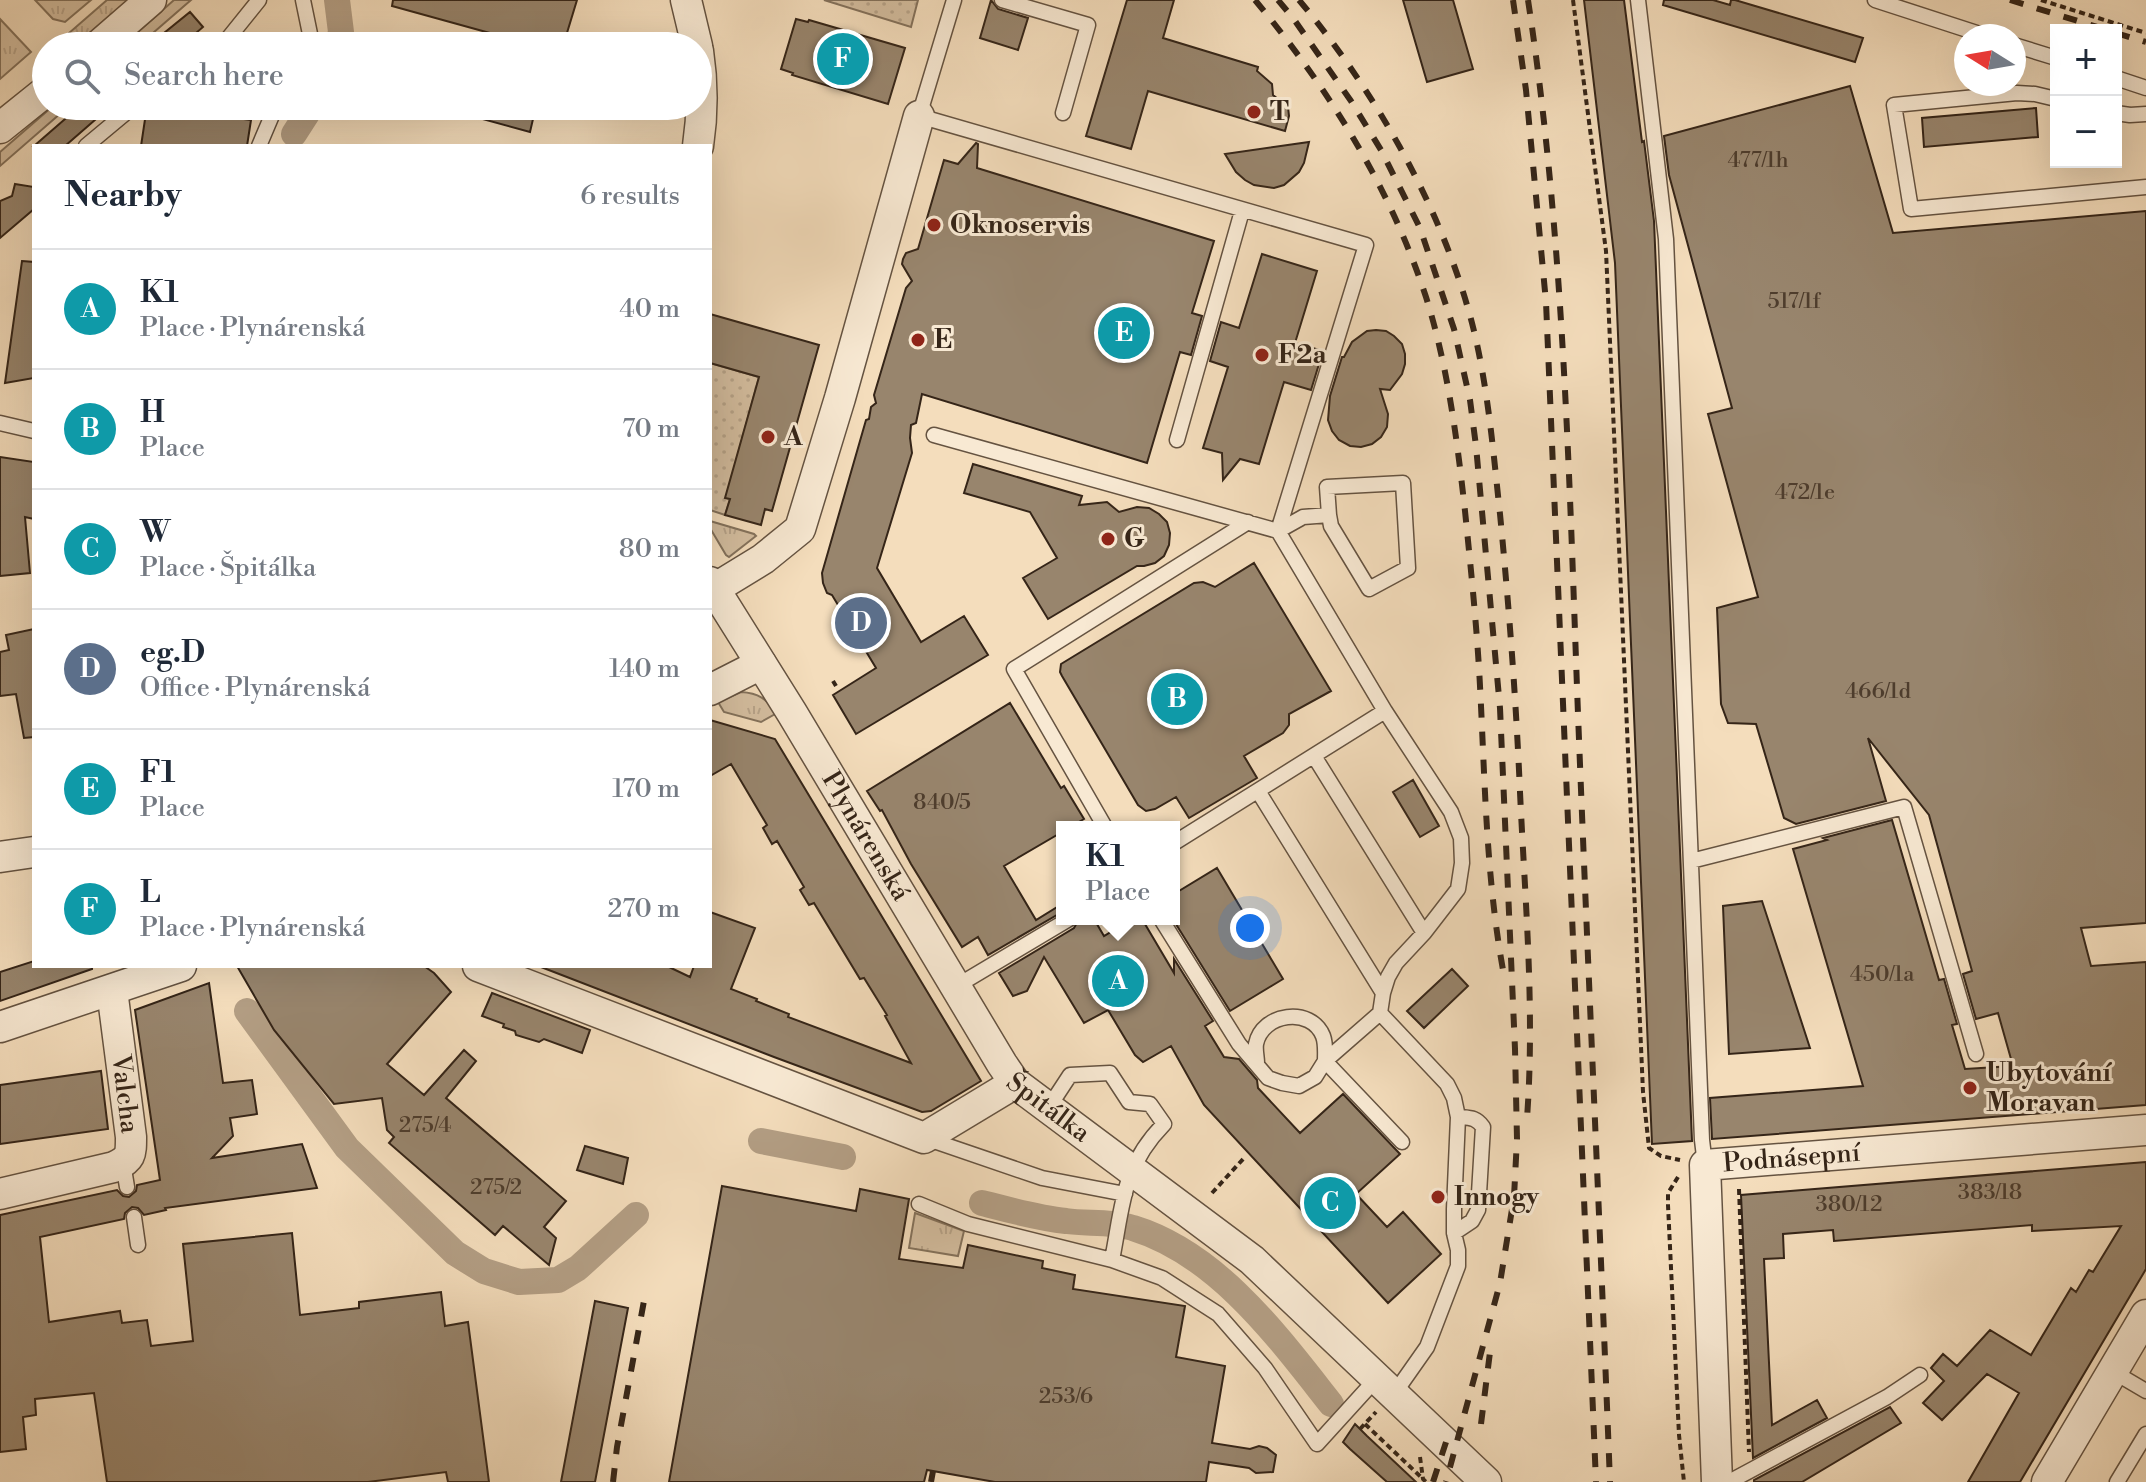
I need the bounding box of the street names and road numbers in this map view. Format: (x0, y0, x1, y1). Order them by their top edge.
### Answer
street label: Plynárenská (815, 765, 917, 907)
street label: Valcha (104, 1052, 146, 1136)
street label: Špitálka (1000, 1065, 1097, 1150)
street label: Podnásepní (1722, 1137, 1863, 1180)

